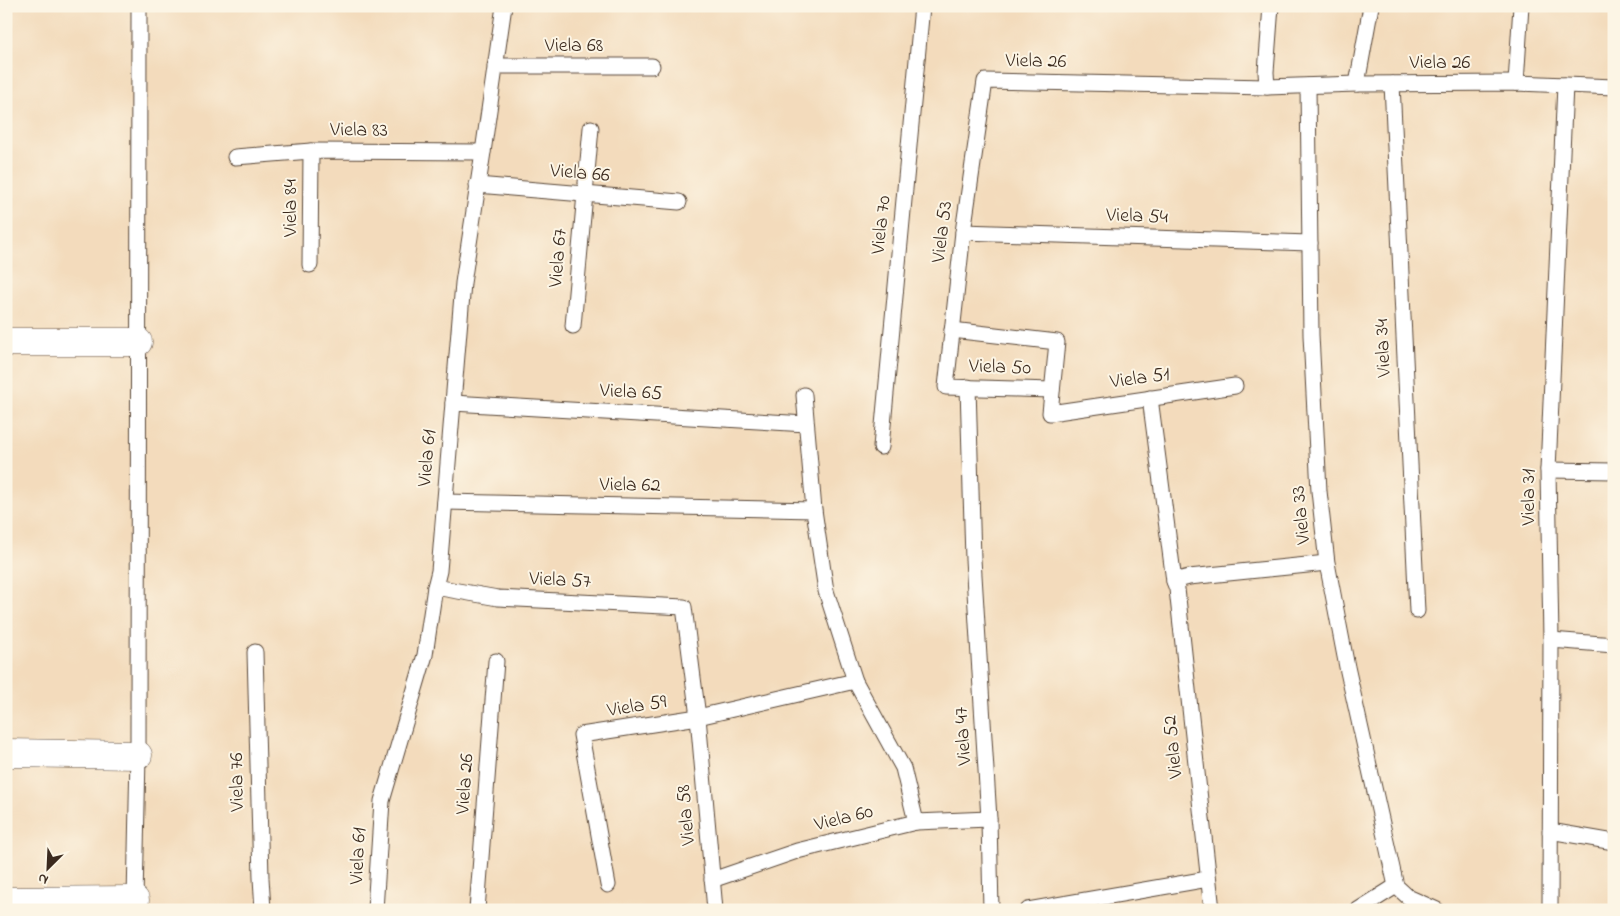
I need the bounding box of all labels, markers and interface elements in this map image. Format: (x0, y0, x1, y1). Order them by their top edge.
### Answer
street label: Viela 68 (544, 32, 603, 61)
street label: Viela 26 (1004, 47, 1067, 77)
street label: Viela 26 (1409, 49, 1471, 78)
street label: Viela 83 (329, 116, 388, 146)
street label: Viela 66 (548, 157, 611, 191)
street label: Viela 84 (277, 179, 306, 238)
street label: Viela 70 (864, 194, 900, 257)
street label: Viela 53 (925, 200, 961, 265)
street label: Viela 54 (1105, 201, 1168, 233)
street label: Viela 67 (542, 227, 576, 290)
street label: Viela 34 (1368, 318, 1400, 379)
street label: Viela 50 (967, 352, 1032, 384)
street label: Viela 51 (1107, 360, 1172, 398)
street label: Viela 65 (598, 377, 663, 409)
street label: Viela 61 (411, 428, 445, 489)
street label: Viela 31 (1515, 469, 1544, 526)
street label: Viela 62 (598, 471, 661, 501)
street label: Viela 33 (1285, 484, 1320, 547)
street label: Viela 57 (527, 565, 592, 597)
street label: Viela 59 (604, 688, 669, 726)
street label: Viela 47 (947, 706, 981, 767)
street label: Viela 52 (1156, 714, 1192, 781)
street label: Viela 76 (223, 752, 253, 813)
street label: Viela 26 (449, 752, 483, 816)
street label: Viela 58 (670, 783, 704, 848)
street label: Viela 60 (811, 798, 877, 841)
street label: Viela 61 (343, 827, 375, 886)
north arrow (22, 844, 72, 894)
text: N (35, 867, 52, 890)

